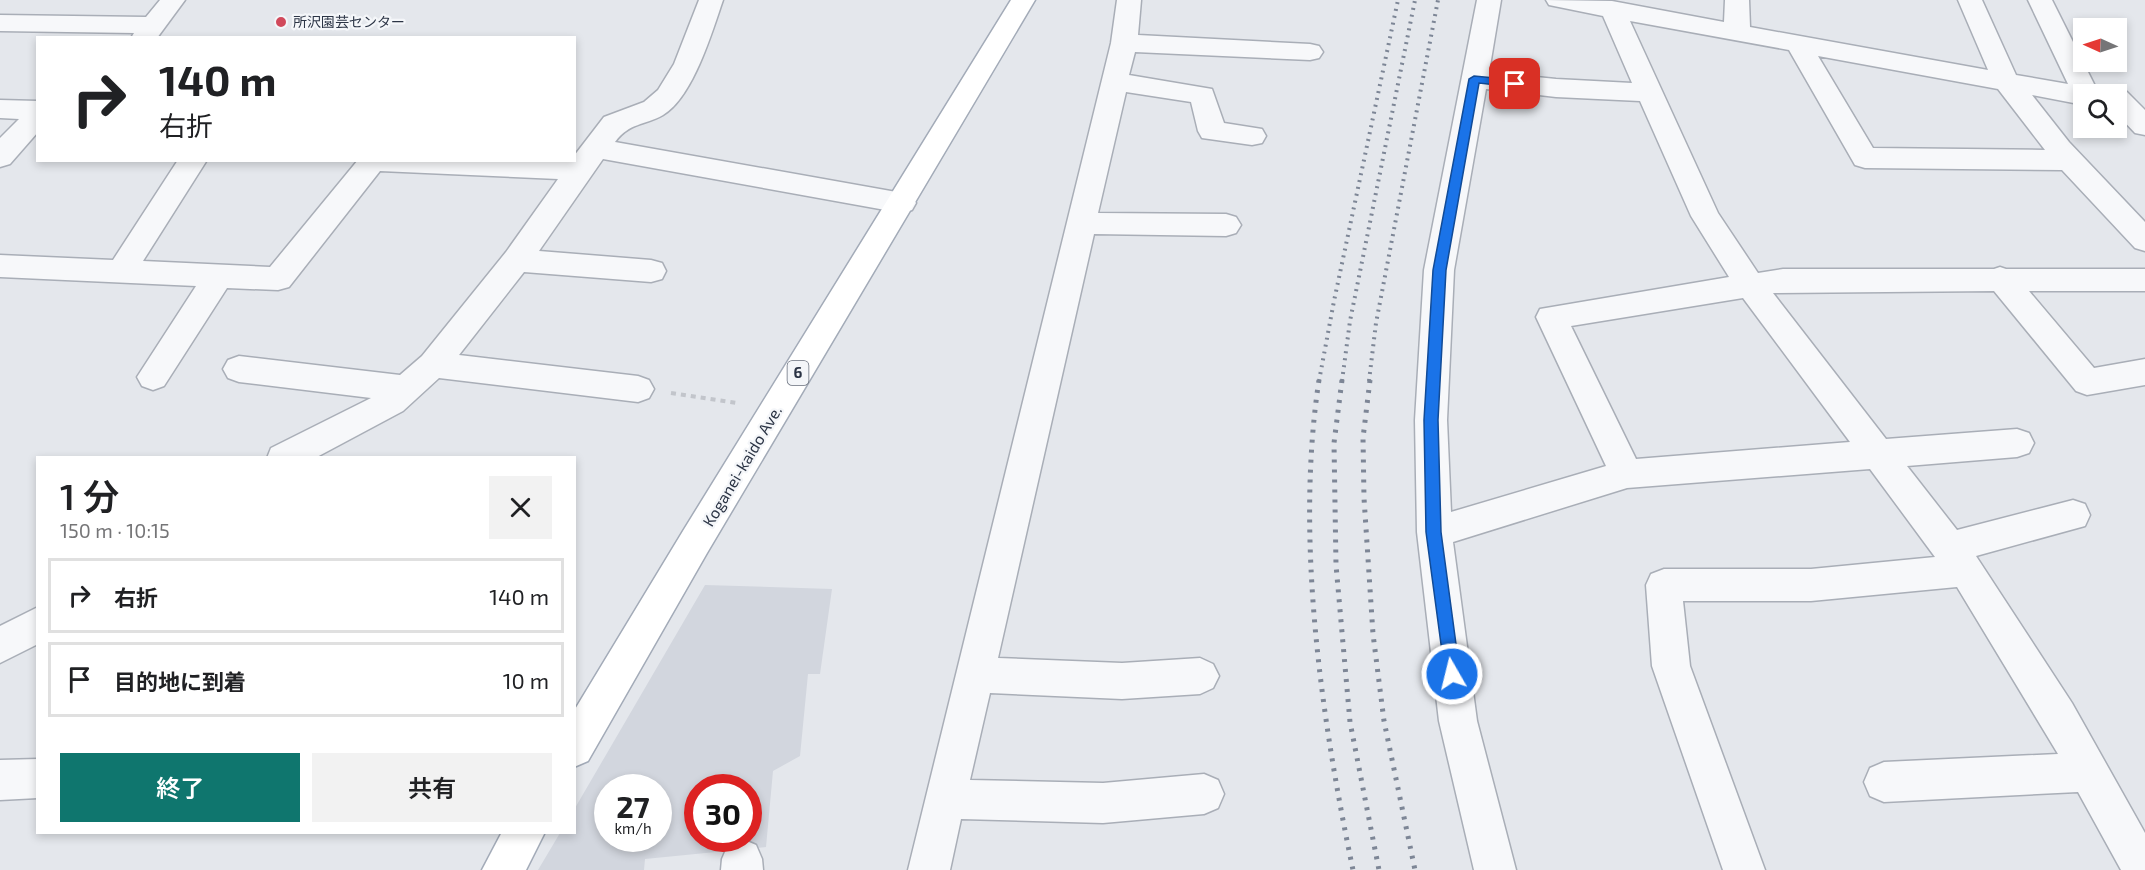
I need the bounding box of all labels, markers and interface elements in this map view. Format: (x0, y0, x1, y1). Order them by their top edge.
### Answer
place label: 所沢園芸センター (293, 13, 405, 30)
marker: 所沢園芸センター (274, 15, 288, 29)
north arrow (2073, 18, 2127, 72)
map controls (2073, 18, 2127, 138)
text: 140 m (159, 54, 276, 104)
pin (1489, 58, 1540, 109)
icon: right (60, 60, 138, 138)
icon: arrive (1498, 67, 1531, 100)
button: search (2073, 84, 2127, 138)
text: 右折 (159, 109, 213, 141)
road number: 6 (788, 361, 808, 385)
street label: Koganei-kaido Ave. (698, 402, 785, 530)
text: 1 分 (60, 474, 119, 517)
button: close (489, 476, 552, 539)
text: 150 m · 10:15 (60, 518, 170, 542)
icon: right (63, 579, 96, 612)
text: 140 m (489, 583, 549, 609)
text: 右折 (114, 584, 158, 610)
position arrow (1420, 642, 1484, 706)
icon: arrive (63, 663, 96, 696)
text: 10 m (503, 667, 549, 693)
text: 目的地に到着 (114, 668, 246, 694)
button: 終了 (60, 753, 300, 822)
button: 共有 (312, 753, 552, 822)
speed limit sign: 30 (684, 774, 762, 852)
text: 27 (616, 788, 650, 824)
text: km/h (614, 819, 652, 837)

